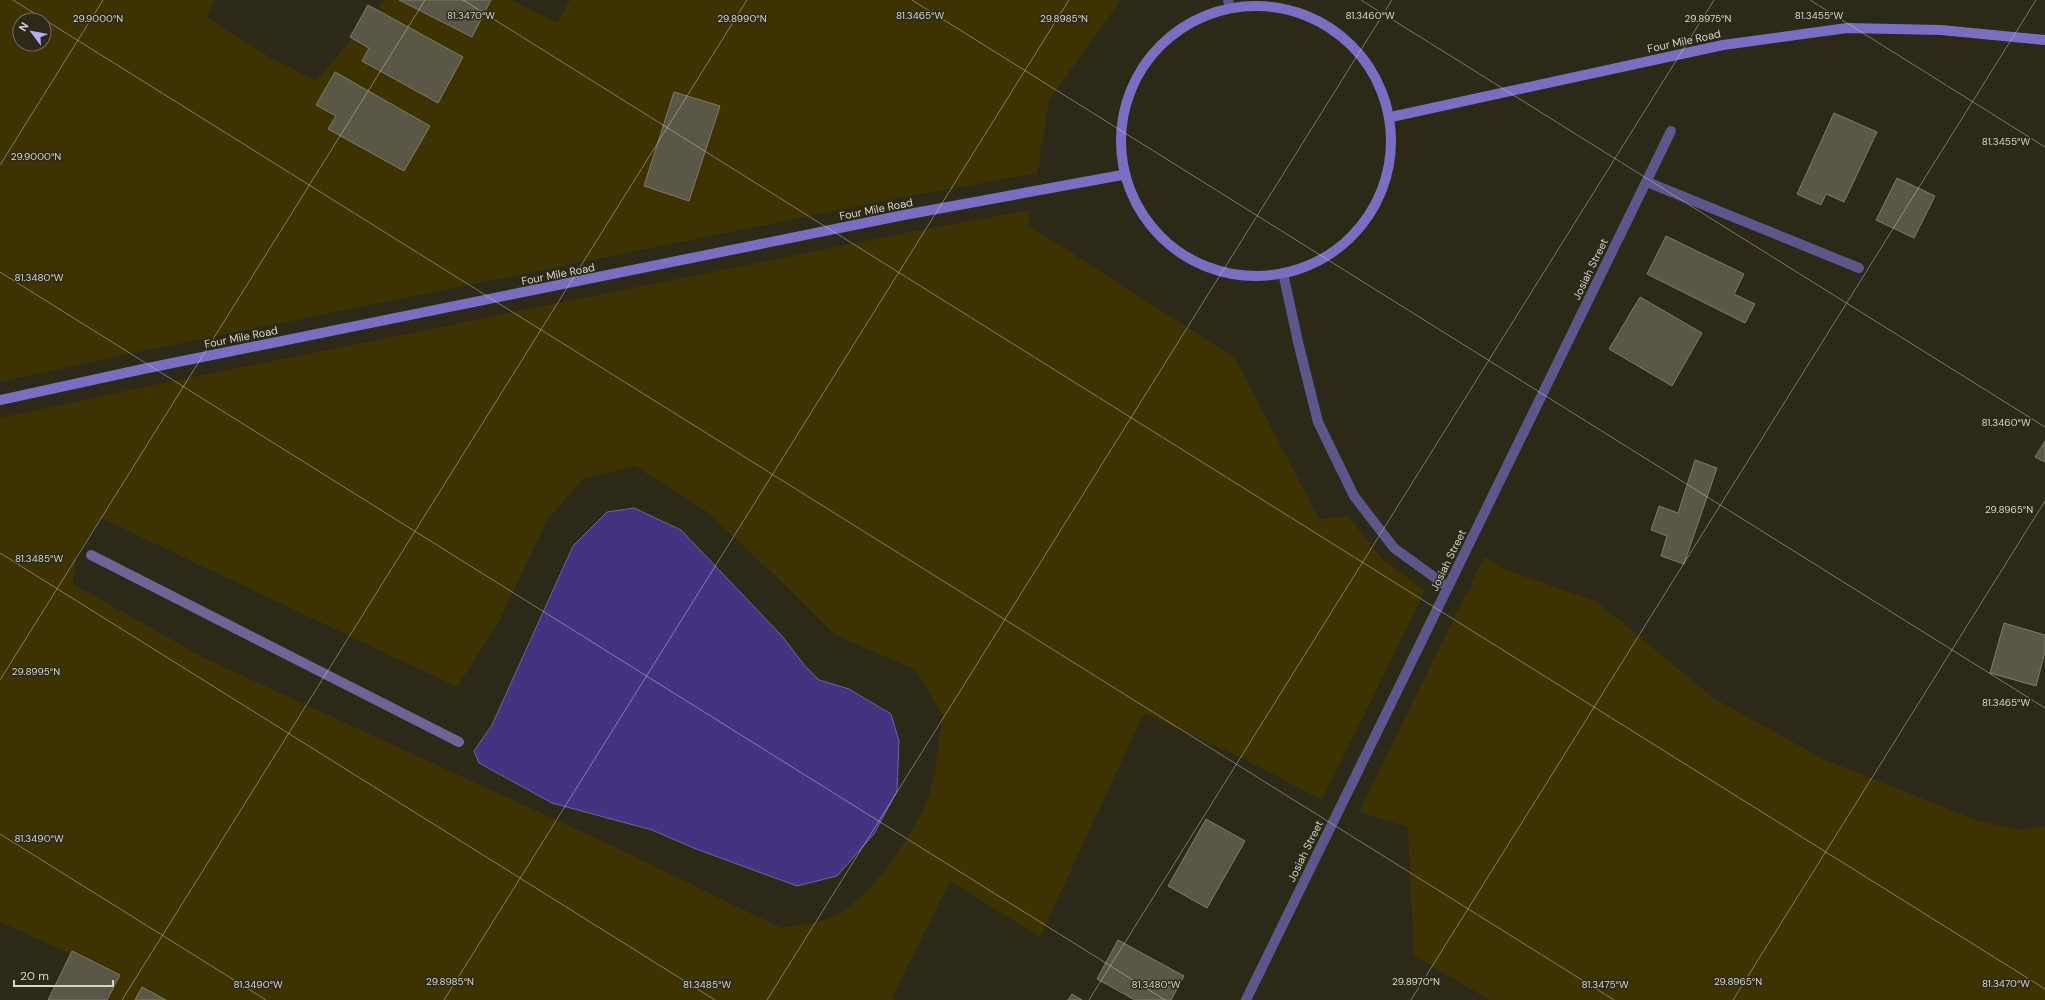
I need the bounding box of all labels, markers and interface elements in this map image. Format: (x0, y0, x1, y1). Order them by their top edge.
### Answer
text: 81.3470°W (447, 9, 495, 22)
text: 81.3465°W (896, 9, 944, 22)
text: 81.3460°W (1345, 9, 1395, 22)
text: 81.3455°W (1795, 9, 1843, 22)
north arrow (12, 12, 52, 52)
text: 29.9000°N (73, 12, 123, 25)
text: 29.8990°N (717, 12, 767, 25)
text: 29.8985°N (1040, 12, 1088, 25)
text: 29.8975°N (1685, 12, 1732, 25)
text: N (15, 20, 32, 34)
street label: Four Mile Road (1646, 26, 1722, 56)
text: 81.3455°W (1982, 135, 2030, 148)
text: 29.9000°N (11, 150, 61, 163)
street label: Four Mile Road (838, 195, 914, 223)
street label: Josiah Street (1569, 236, 1611, 302)
street label: Four Mile Road (520, 260, 596, 288)
text: 81.3480°W (15, 271, 64, 284)
street label: Four Mile Road (203, 323, 279, 351)
text: 81.3460°W (1981, 416, 2031, 429)
text: 29.8965°N (1985, 503, 2033, 516)
street label: Josiah Street (1427, 527, 1469, 593)
text: 81.3485°W (15, 552, 63, 565)
text: 29.8995°N (12, 665, 60, 678)
text: 81.3465°W (1982, 696, 2030, 709)
street label: Josiah Street (1284, 818, 1326, 884)
text: 81.3490°W (14, 832, 64, 845)
scale bar (14, 962, 113, 988)
text: 20 m (20, 968, 49, 984)
text: 29.8985°N (426, 975, 474, 988)
text: 29.8970°N (1392, 975, 1440, 988)
text: 29.8965°N (1714, 975, 1762, 988)
text: 81.3470°W (1982, 977, 2030, 990)
text: 81.3490°W (233, 978, 283, 991)
text: 81.3485°W (683, 978, 731, 991)
text: 81.3480°W (1132, 978, 1181, 991)
text: 81.3475°W (1581, 978, 1629, 991)

